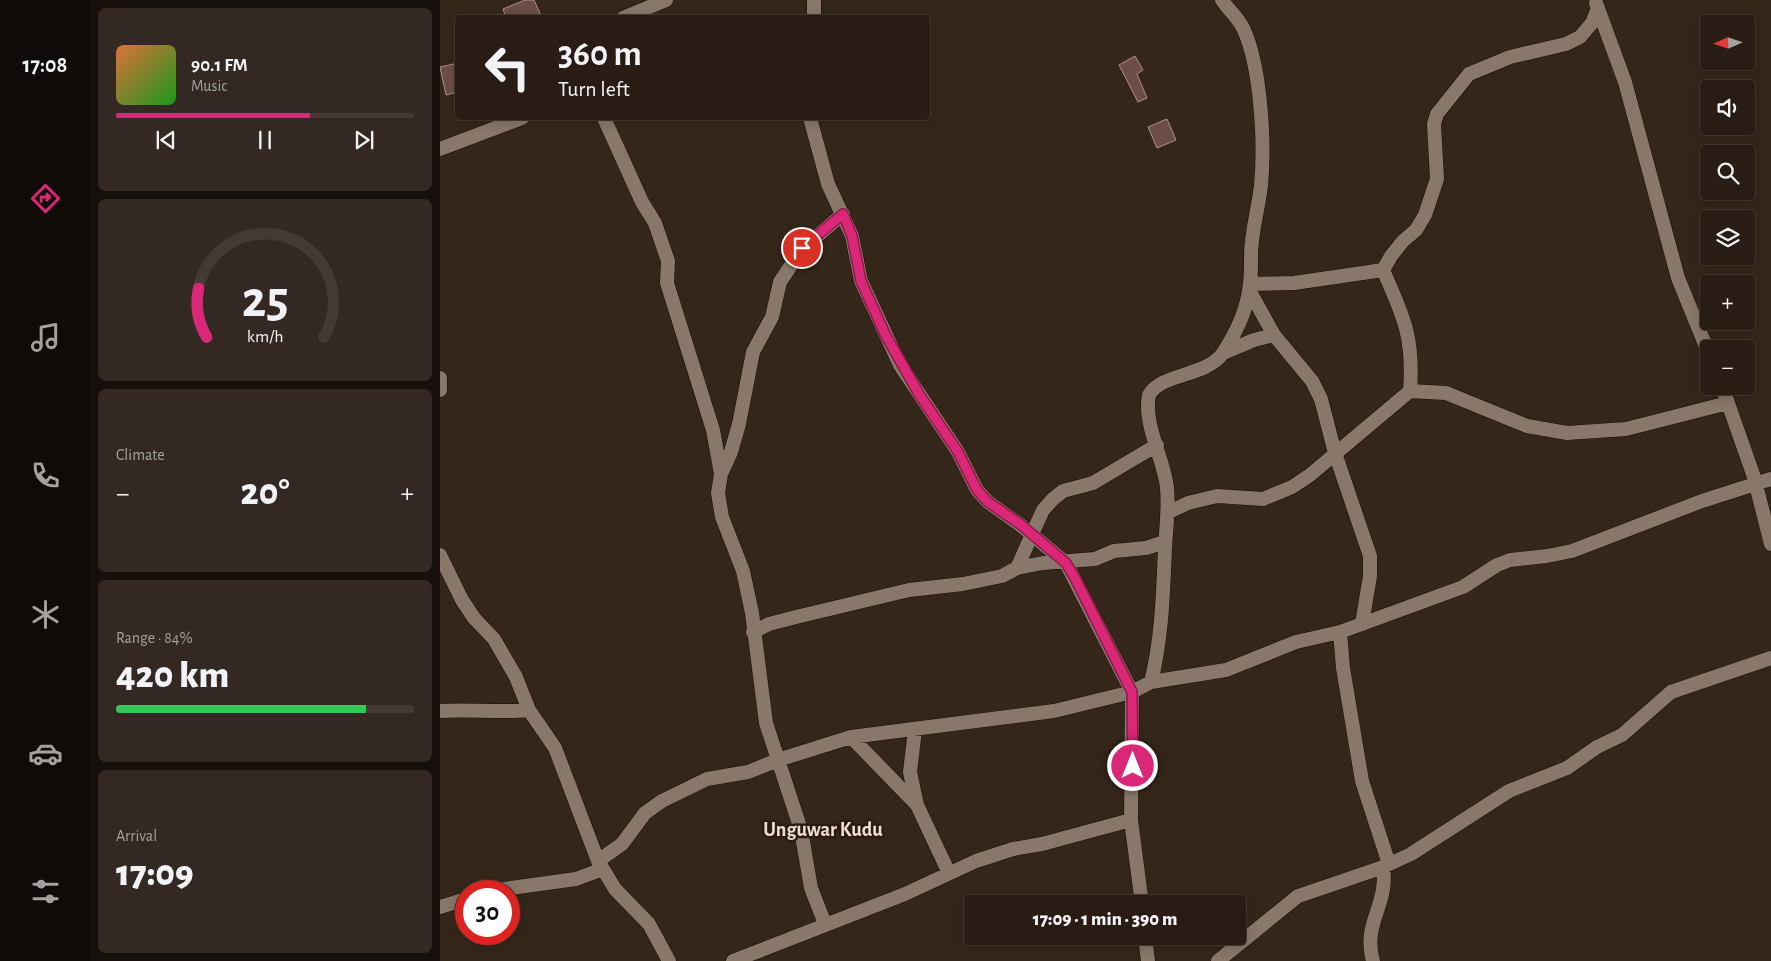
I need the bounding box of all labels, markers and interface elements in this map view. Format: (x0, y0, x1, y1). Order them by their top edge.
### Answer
north arrow (1700, 15, 1755, 70)
map controls (1700, 15, 1755, 395)
icon: left (475, 35, 540, 100)
text: 360 m (558, 37, 642, 72)
text: 17:08 (23, 54, 67, 76)
text: 90.1 FM (191, 56, 248, 75)
text: Music (191, 78, 227, 94)
text: Turn left (558, 78, 630, 100)
button: sound (1700, 80, 1755, 135)
icon: previous (152, 126, 180, 154)
icon: pause (251, 126, 279, 154)
icon: next (350, 126, 378, 154)
button: search (1700, 145, 1755, 200)
icon: directions (28, 181, 63, 216)
button: layers (1700, 210, 1755, 265)
pin (781, 227, 823, 269)
icon: arrive (788, 234, 816, 262)
text: 25 (242, 274, 288, 326)
button: + (1700, 275, 1755, 330)
icon: music (28, 320, 63, 355)
text: km/h (247, 328, 283, 346)
button: − (1700, 340, 1755, 395)
text: Climate (116, 447, 165, 463)
icon: phone (28, 458, 63, 493)
text: 20° (241, 474, 289, 512)
text: − (116, 480, 129, 508)
text: + (401, 480, 414, 508)
icon: climate (28, 597, 63, 632)
text: Range · 84% (116, 630, 193, 646)
text: 420 km (116, 657, 229, 695)
icon: car (28, 736, 63, 771)
position arrow (1106, 739, 1158, 791)
district label: Unguwar Kudu (763, 820, 883, 840)
text: Arrival (116, 828, 157, 844)
text: 17:09 (116, 855, 194, 893)
icon: filters (28, 874, 63, 909)
speed limit sign: 30 (455, 880, 520, 945)
text: 17:09 · 1 min · 390 m (1033, 910, 1177, 929)

